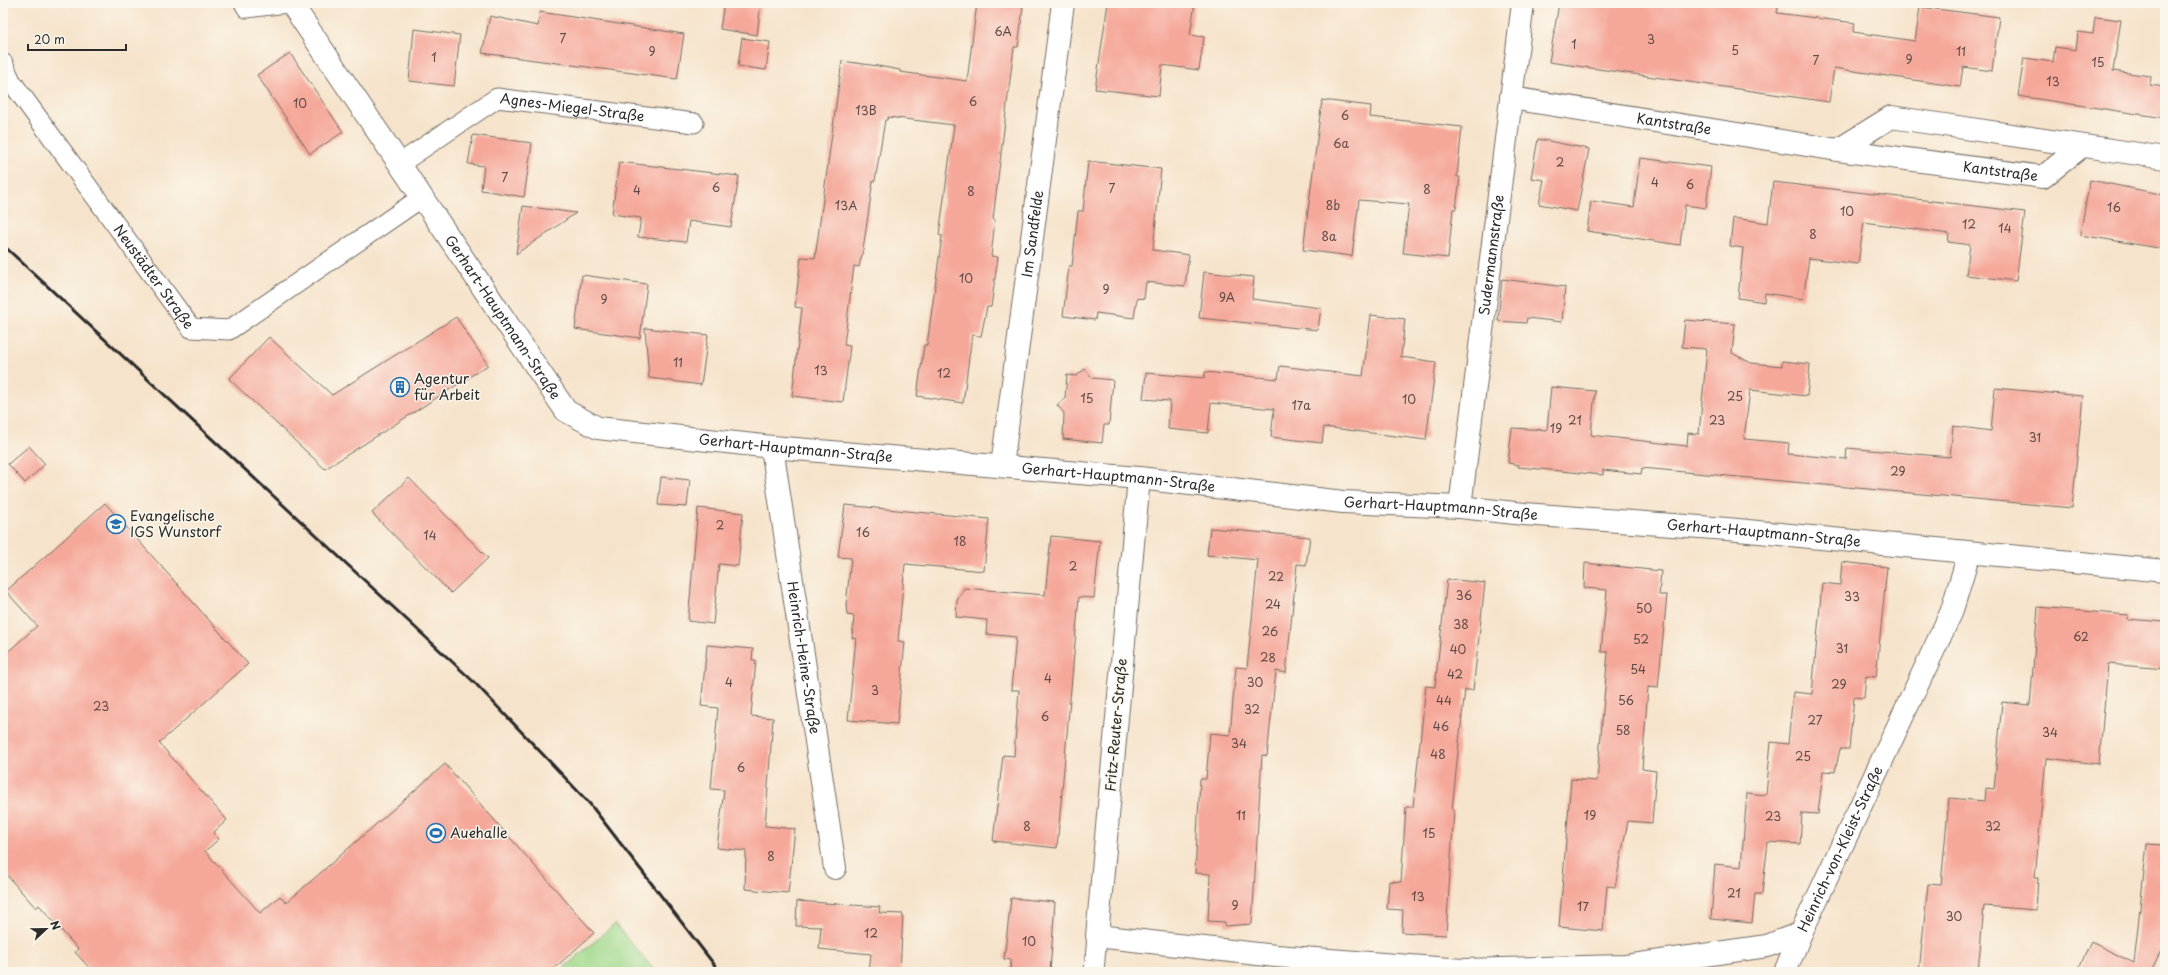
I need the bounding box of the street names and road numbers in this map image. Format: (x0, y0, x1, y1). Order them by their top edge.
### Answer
street label: Agnes-Miegel-Straße (499, 87, 646, 127)
street label: Kantstraße (1635, 107, 1713, 140)
street label: Kantstraße (1962, 156, 2039, 186)
street label: Im Sandfelde (1016, 189, 1048, 279)
street label: Sudermannstraße (1473, 193, 1509, 316)
street label: Neustädter Straße (109, 220, 199, 333)
street label: Gerhart-Hauptmann-Straße (440, 231, 566, 403)
street label: Gerhart-Hauptmann-Straße (698, 428, 893, 467)
street label: Gerhart-Hauptmann-Straße (1021, 457, 1216, 497)
street label: Gerhart-Hauptmann-Straße (1343, 491, 1538, 525)
street label: Gerhart-Hauptmann-Straße (1666, 514, 1862, 552)
street label: Heinrich-Heine-Straße (782, 580, 826, 735)
street label: Fritz-Reuter-Straße (1099, 657, 1132, 792)
street label: Heinrich-von-Kleist-Straße (1792, 762, 1888, 935)

